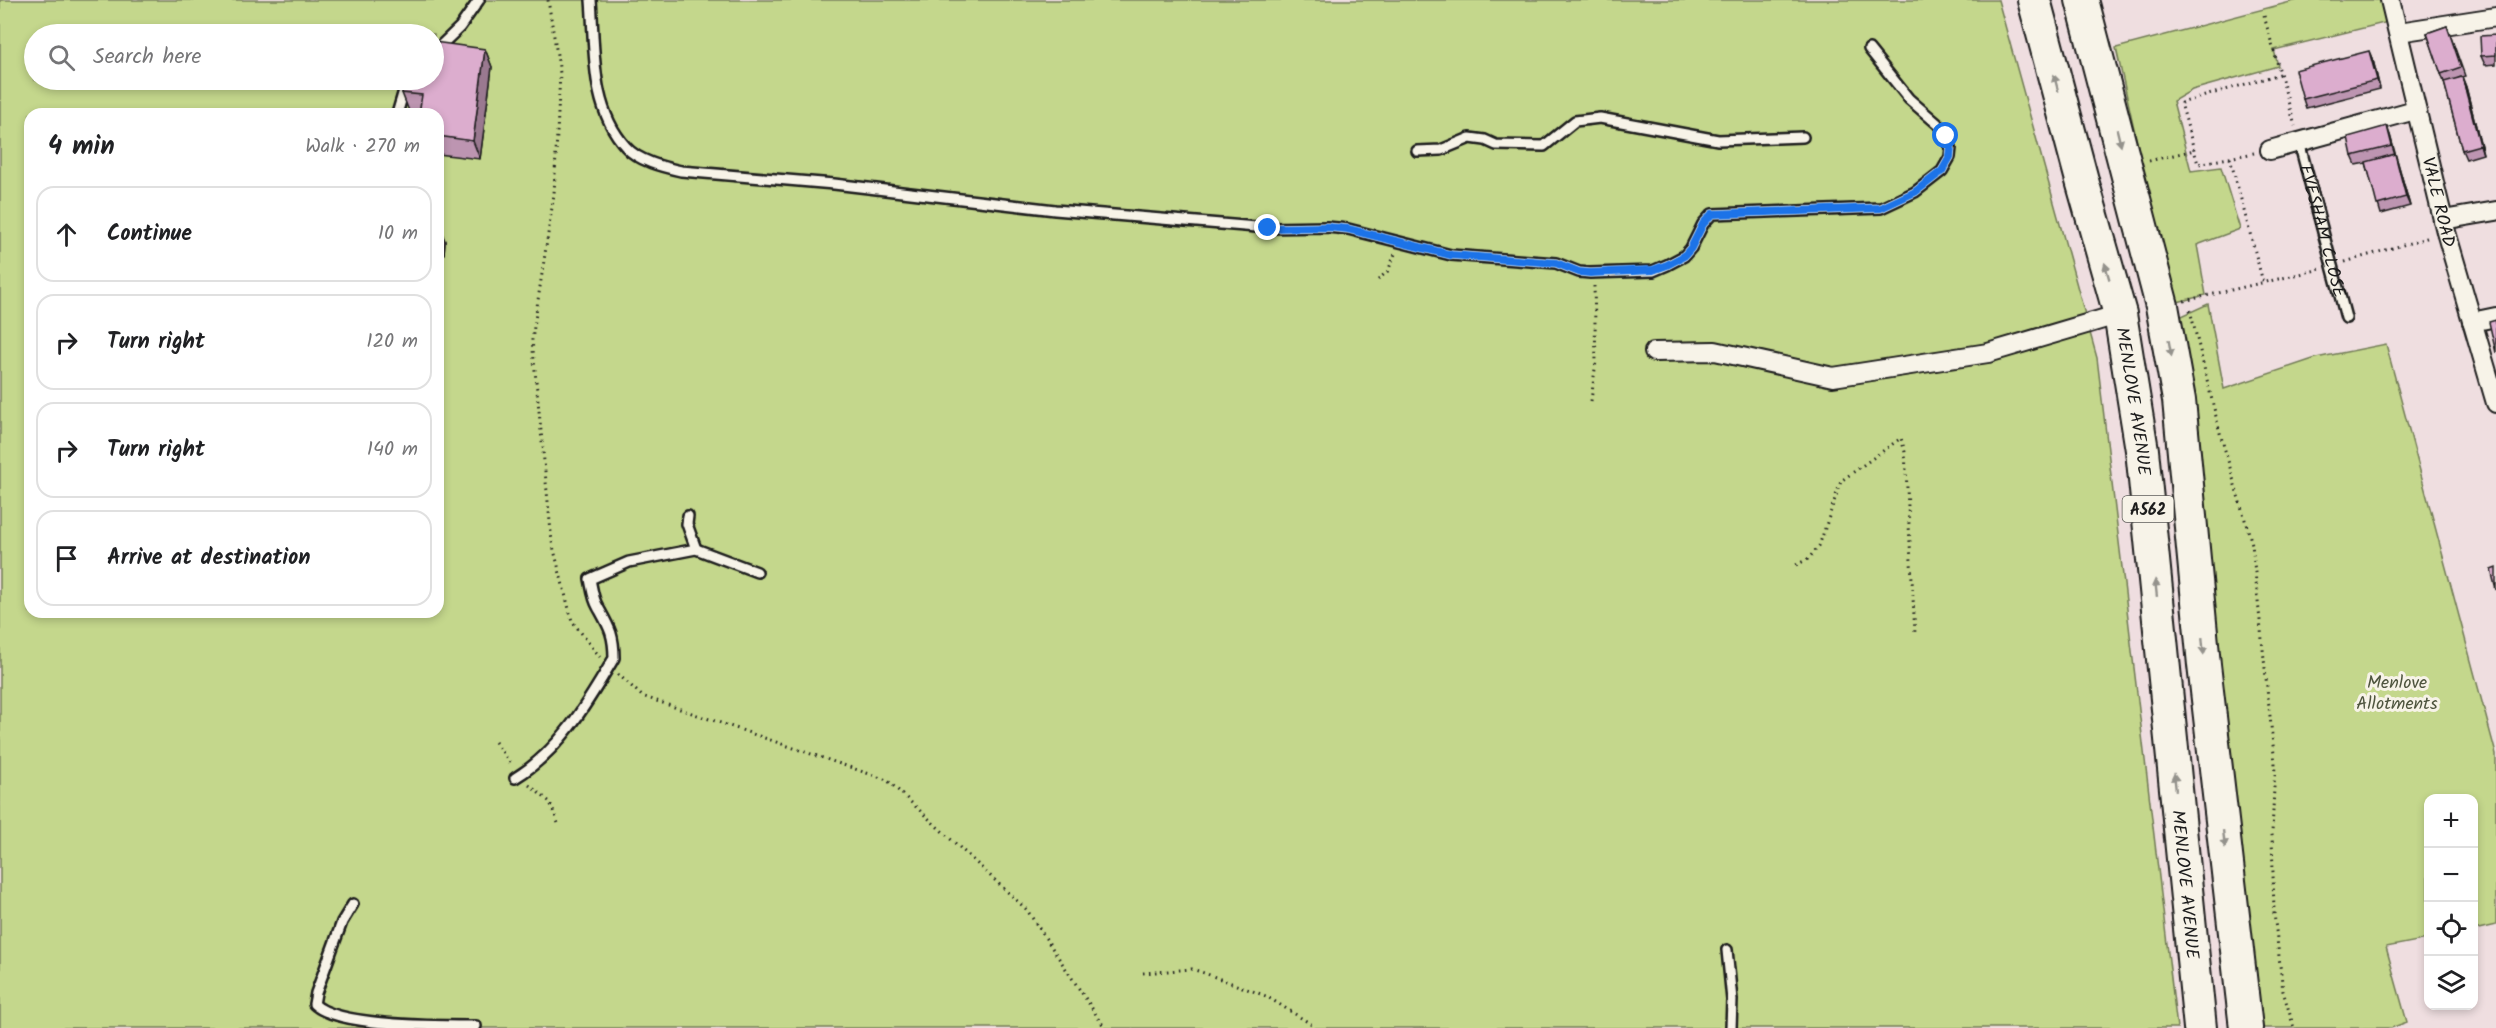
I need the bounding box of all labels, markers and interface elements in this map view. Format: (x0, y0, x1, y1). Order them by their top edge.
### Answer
search box (24, 24, 444, 90)
text: Search here (93, 40, 201, 75)
icon: search (45, 41, 78, 74)
one-way arrow (2051, 74, 2060, 92)
route start (1932, 122, 1958, 148)
text: 4 min (48, 126, 115, 168)
one-way arrow (2114, 129, 2124, 147)
text: Walk · 270 m (305, 131, 420, 163)
street label: VALE ROAD (2412, 154, 2463, 252)
street label: EVESHAM CLOSE (2290, 162, 2353, 301)
route end (1254, 214, 1280, 240)
text: Continue (107, 217, 192, 252)
icon: ahead (50, 218, 83, 251)
text: 10 m (378, 218, 418, 250)
one-way arrow (2102, 262, 2112, 280)
text: Turn right (107, 325, 205, 360)
street label: MENLOVE AVENUE (2106, 325, 2158, 477)
icon: right (50, 326, 83, 359)
text: 120 m (366, 326, 418, 358)
one-way arrow (2166, 338, 2175, 357)
text: Turn right (107, 433, 205, 468)
icon: right (50, 434, 83, 467)
text: 140 m (367, 434, 418, 466)
road number: A562 (2122, 496, 2174, 522)
text: Arrive at destination (107, 541, 310, 576)
icon: arrive (50, 542, 83, 575)
one-way arrow (2151, 578, 2161, 597)
one-way arrow (2198, 636, 2208, 655)
park label: Menlove Allotments (2356, 669, 2438, 719)
one-way arrow (2170, 772, 2180, 791)
map controls (2424, 794, 2478, 1010)
button: + (2424, 794, 2478, 848)
street label: MENLOVE AVENUE (2162, 809, 2206, 961)
one-way arrow (2219, 830, 2229, 849)
button: − (2424, 848, 2478, 902)
button: locate (2424, 902, 2478, 956)
button: layers (2424, 956, 2478, 1010)

